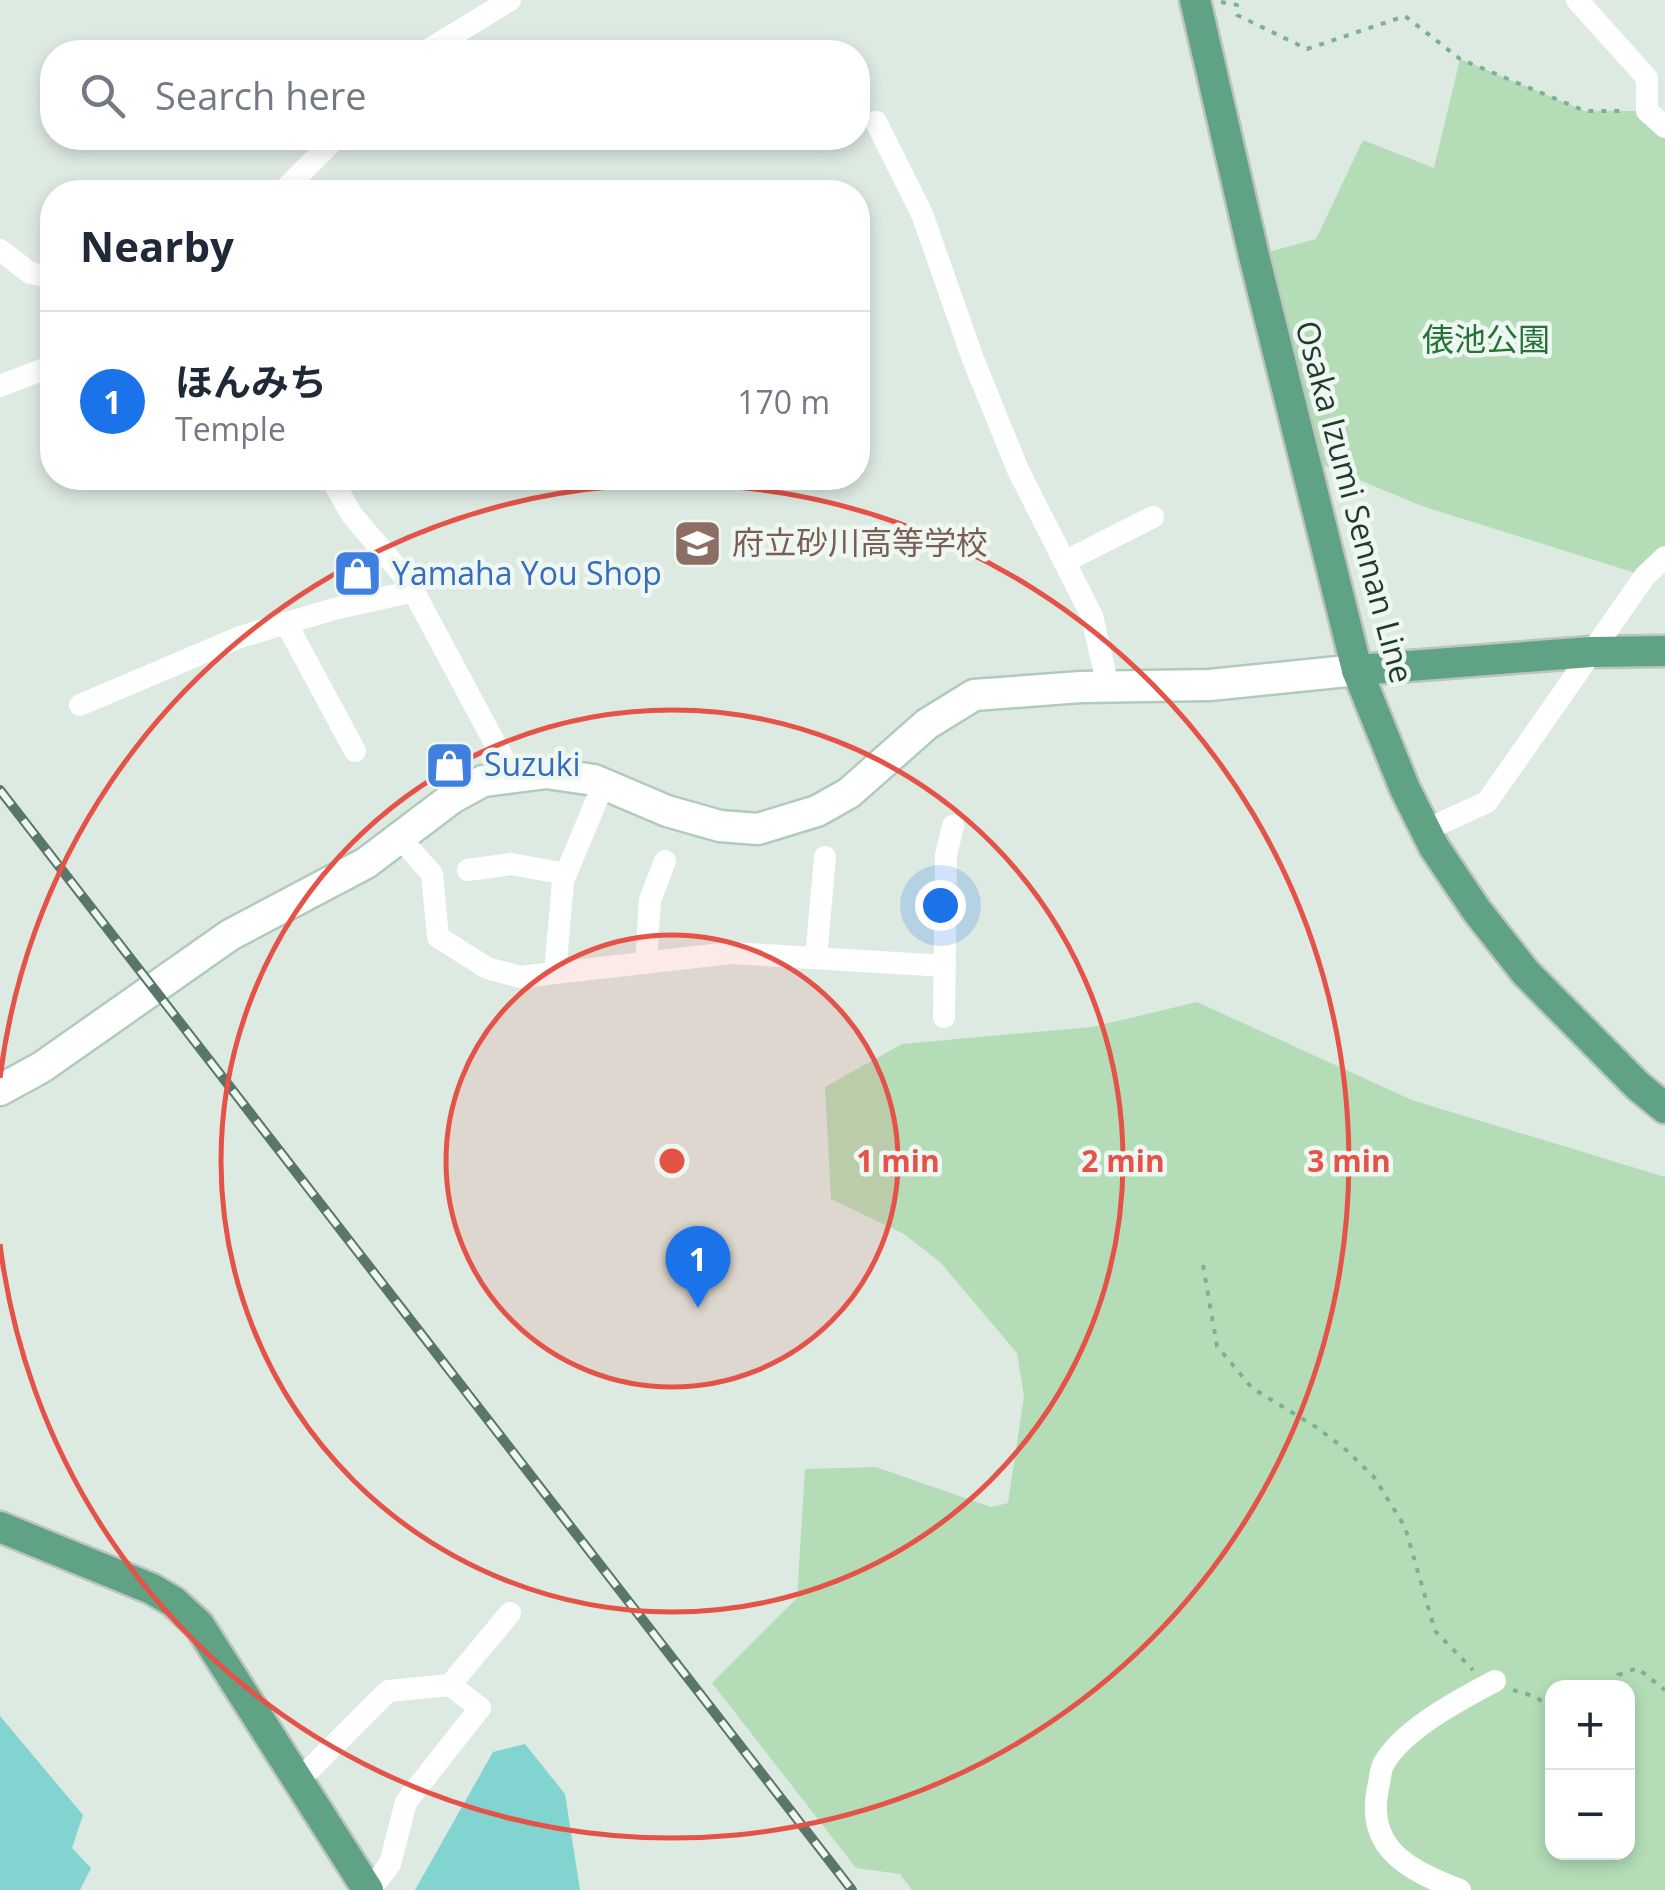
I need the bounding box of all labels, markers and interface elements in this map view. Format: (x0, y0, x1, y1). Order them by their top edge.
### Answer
search box (40, 40, 870, 150)
icon: search (75, 68, 130, 123)
text: Search here (155, 69, 367, 121)
text: Nearby (80, 217, 234, 274)
street label: Osaka Izumi Sennan Line (1286, 316, 1425, 687)
park label: 俵池公園 (1422, 317, 1550, 360)
text: ほんみち (175, 355, 327, 407)
text: 1 (103, 380, 122, 423)
text: 170 m (737, 380, 830, 423)
text: Temple (175, 407, 286, 450)
school or university icon: 府立砂川高等学校 (671, 517, 723, 569)
place label: 府立砂川高等学校 (732, 520, 988, 563)
shop icon: Yamaha You Shop (331, 548, 383, 600)
place label: Yamaha You Shop (392, 551, 662, 594)
shop icon: Suzuki (423, 739, 475, 791)
place label: Suzuki (484, 742, 581, 785)
your location (915, 880, 966, 931)
text: 1 min (856, 1140, 940, 1181)
text: 2 min (1081, 1140, 1165, 1181)
text: 3 min (1307, 1140, 1391, 1181)
centre of rings (654, 1143, 690, 1179)
pin: 1 (666, 1226, 730, 1308)
map controls (1545, 1680, 1635, 1860)
button: + (1545, 1680, 1635, 1770)
button: − (1545, 1770, 1635, 1860)

